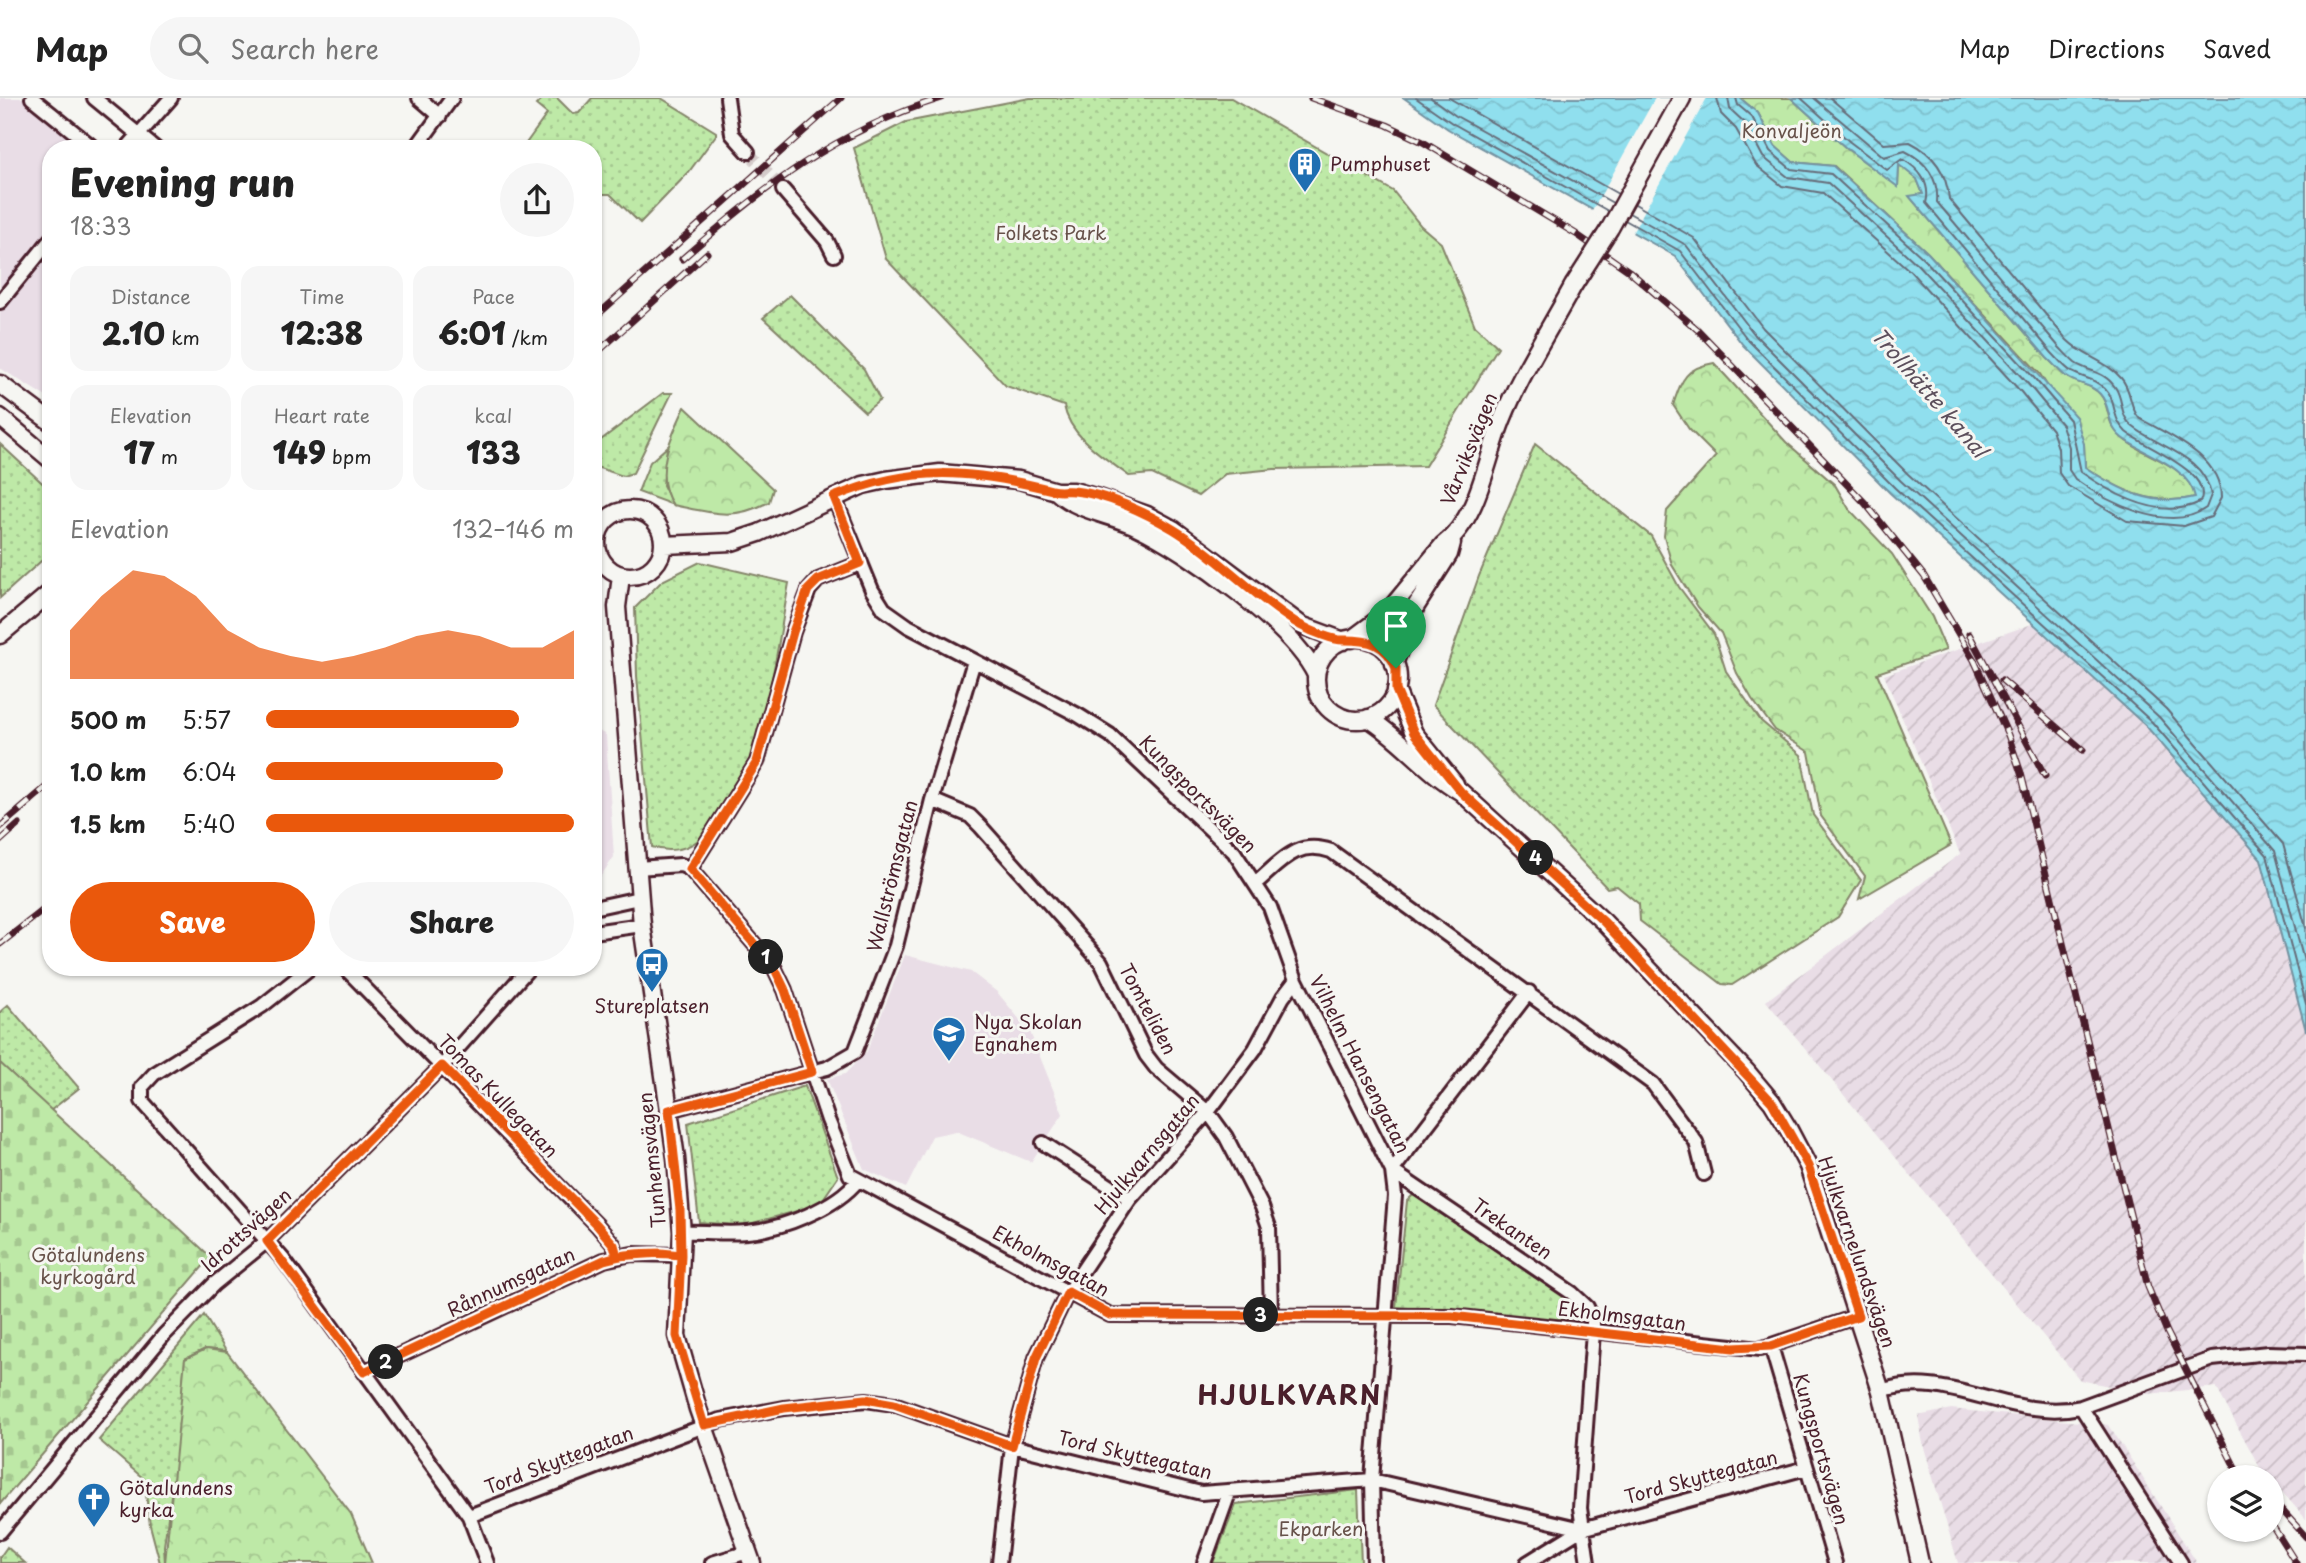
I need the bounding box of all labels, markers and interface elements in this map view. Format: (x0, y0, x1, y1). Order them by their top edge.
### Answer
search box (150, 17, 640, 80)
text: Map (35, 23, 108, 73)
icon: search (174, 29, 212, 67)
text: Search here (230, 29, 379, 68)
text: Map (1959, 30, 2010, 66)
text: Directions (2048, 30, 2165, 66)
text: Saved (2203, 30, 2271, 66)
park label: Konvaljeön (1742, 116, 1842, 144)
building icon: Pumphuset (1286, 145, 1324, 194)
place label: Pumphuset (1330, 149, 1431, 177)
text: Evening run (70, 153, 295, 210)
button: share (500, 163, 574, 237)
text: 18:33 (70, 208, 131, 243)
park label: Folkets Park (995, 218, 1107, 246)
text: Distance (111, 282, 191, 310)
text: Time (300, 282, 344, 310)
text: Pace (472, 282, 515, 310)
text: 2.10 (102, 310, 165, 355)
text: 12:38 (281, 310, 363, 355)
text: 6:01 (439, 310, 506, 355)
water label: Trollhätte kanal (1865, 320, 1998, 466)
text: km (165, 323, 200, 351)
text: /km (506, 323, 548, 351)
street label: Vårviksvägen (1433, 388, 1503, 509)
text: Elevation (110, 401, 192, 429)
text: Heart rate (274, 401, 370, 429)
text: kcal (474, 401, 512, 429)
text: 17 (123, 429, 155, 474)
text: 149 (273, 429, 326, 474)
text: 133 (466, 429, 521, 474)
text: m (155, 442, 178, 470)
text: bpm (326, 442, 371, 470)
text: Elevation (70, 511, 169, 546)
text: 132–146 m (452, 511, 574, 546)
pin (1366, 596, 1426, 668)
icon: arrive (1377, 607, 1415, 645)
text: 500 m (70, 702, 147, 737)
text: 5:57 (182, 702, 231, 737)
street label: Kungsportsvägen (1133, 728, 1264, 859)
text: 1.0 km (70, 754, 147, 789)
text: 6:04 (182, 754, 237, 789)
street label: Wallströmsgatan (859, 797, 923, 955)
text: 1.5 km (70, 806, 146, 841)
text: 5:40 (182, 806, 235, 841)
pin: 4 (1518, 840, 1554, 876)
text: 4 (1529, 843, 1542, 871)
button: Save (70, 882, 315, 962)
button: Share (329, 882, 574, 962)
pin: 1 (748, 940, 784, 974)
text: 1 (761, 942, 770, 970)
bus stop icon: Stureplatsen (633, 945, 671, 994)
street label: Tomteliden (1113, 958, 1185, 1059)
street label: Vilhelm Hansengatan (1304, 970, 1418, 1158)
place label: Stureplatsen (595, 991, 709, 1019)
place label: Nya Skolan Egnahem (974, 1007, 1082, 1057)
school or university icon: Nya Skolan Egnahem (930, 1014, 968, 1063)
street label: Tomas Kullegatan (432, 1027, 565, 1163)
street label: Hjulkvarnsgatan (1087, 1087, 1205, 1220)
street label: Tunhemsvägen (630, 1091, 672, 1229)
street label: Hjulkvarnelundsvägen (1812, 1152, 1904, 1351)
street label: Idrottsvägen (194, 1181, 297, 1278)
street label: Trekanten (1467, 1191, 1559, 1265)
street label: Ekholmsgatan (988, 1218, 1115, 1303)
street label: Rånnumsgatan (442, 1239, 579, 1323)
park label: Götalundens kyrkogård (31, 1240, 145, 1290)
street label: Ekholmsgatan (1557, 1293, 1688, 1337)
pin: 3 (1244, 1298, 1278, 1332)
text: 3 (1254, 1300, 1267, 1328)
pin: 2 (368, 1344, 404, 1380)
text: 2 (379, 1347, 392, 1375)
street label: Kungsportsvägen (1787, 1370, 1857, 1528)
district label: HJULKVARN (1198, 1375, 1382, 1414)
street label: Tord Skyttegatan (480, 1418, 637, 1500)
street label: Tord Skyttegatan (1055, 1423, 1215, 1485)
street label: Tord Skyttegatan (1621, 1442, 1780, 1510)
map controls (2207, 1465, 2284, 1542)
button: layers (2207, 1465, 2284, 1542)
place label: Götalundens kyrka (119, 1473, 233, 1523)
church icon: Götalundens kyrka (75, 1480, 113, 1529)
park label: Ekparken (1278, 1514, 1364, 1542)

